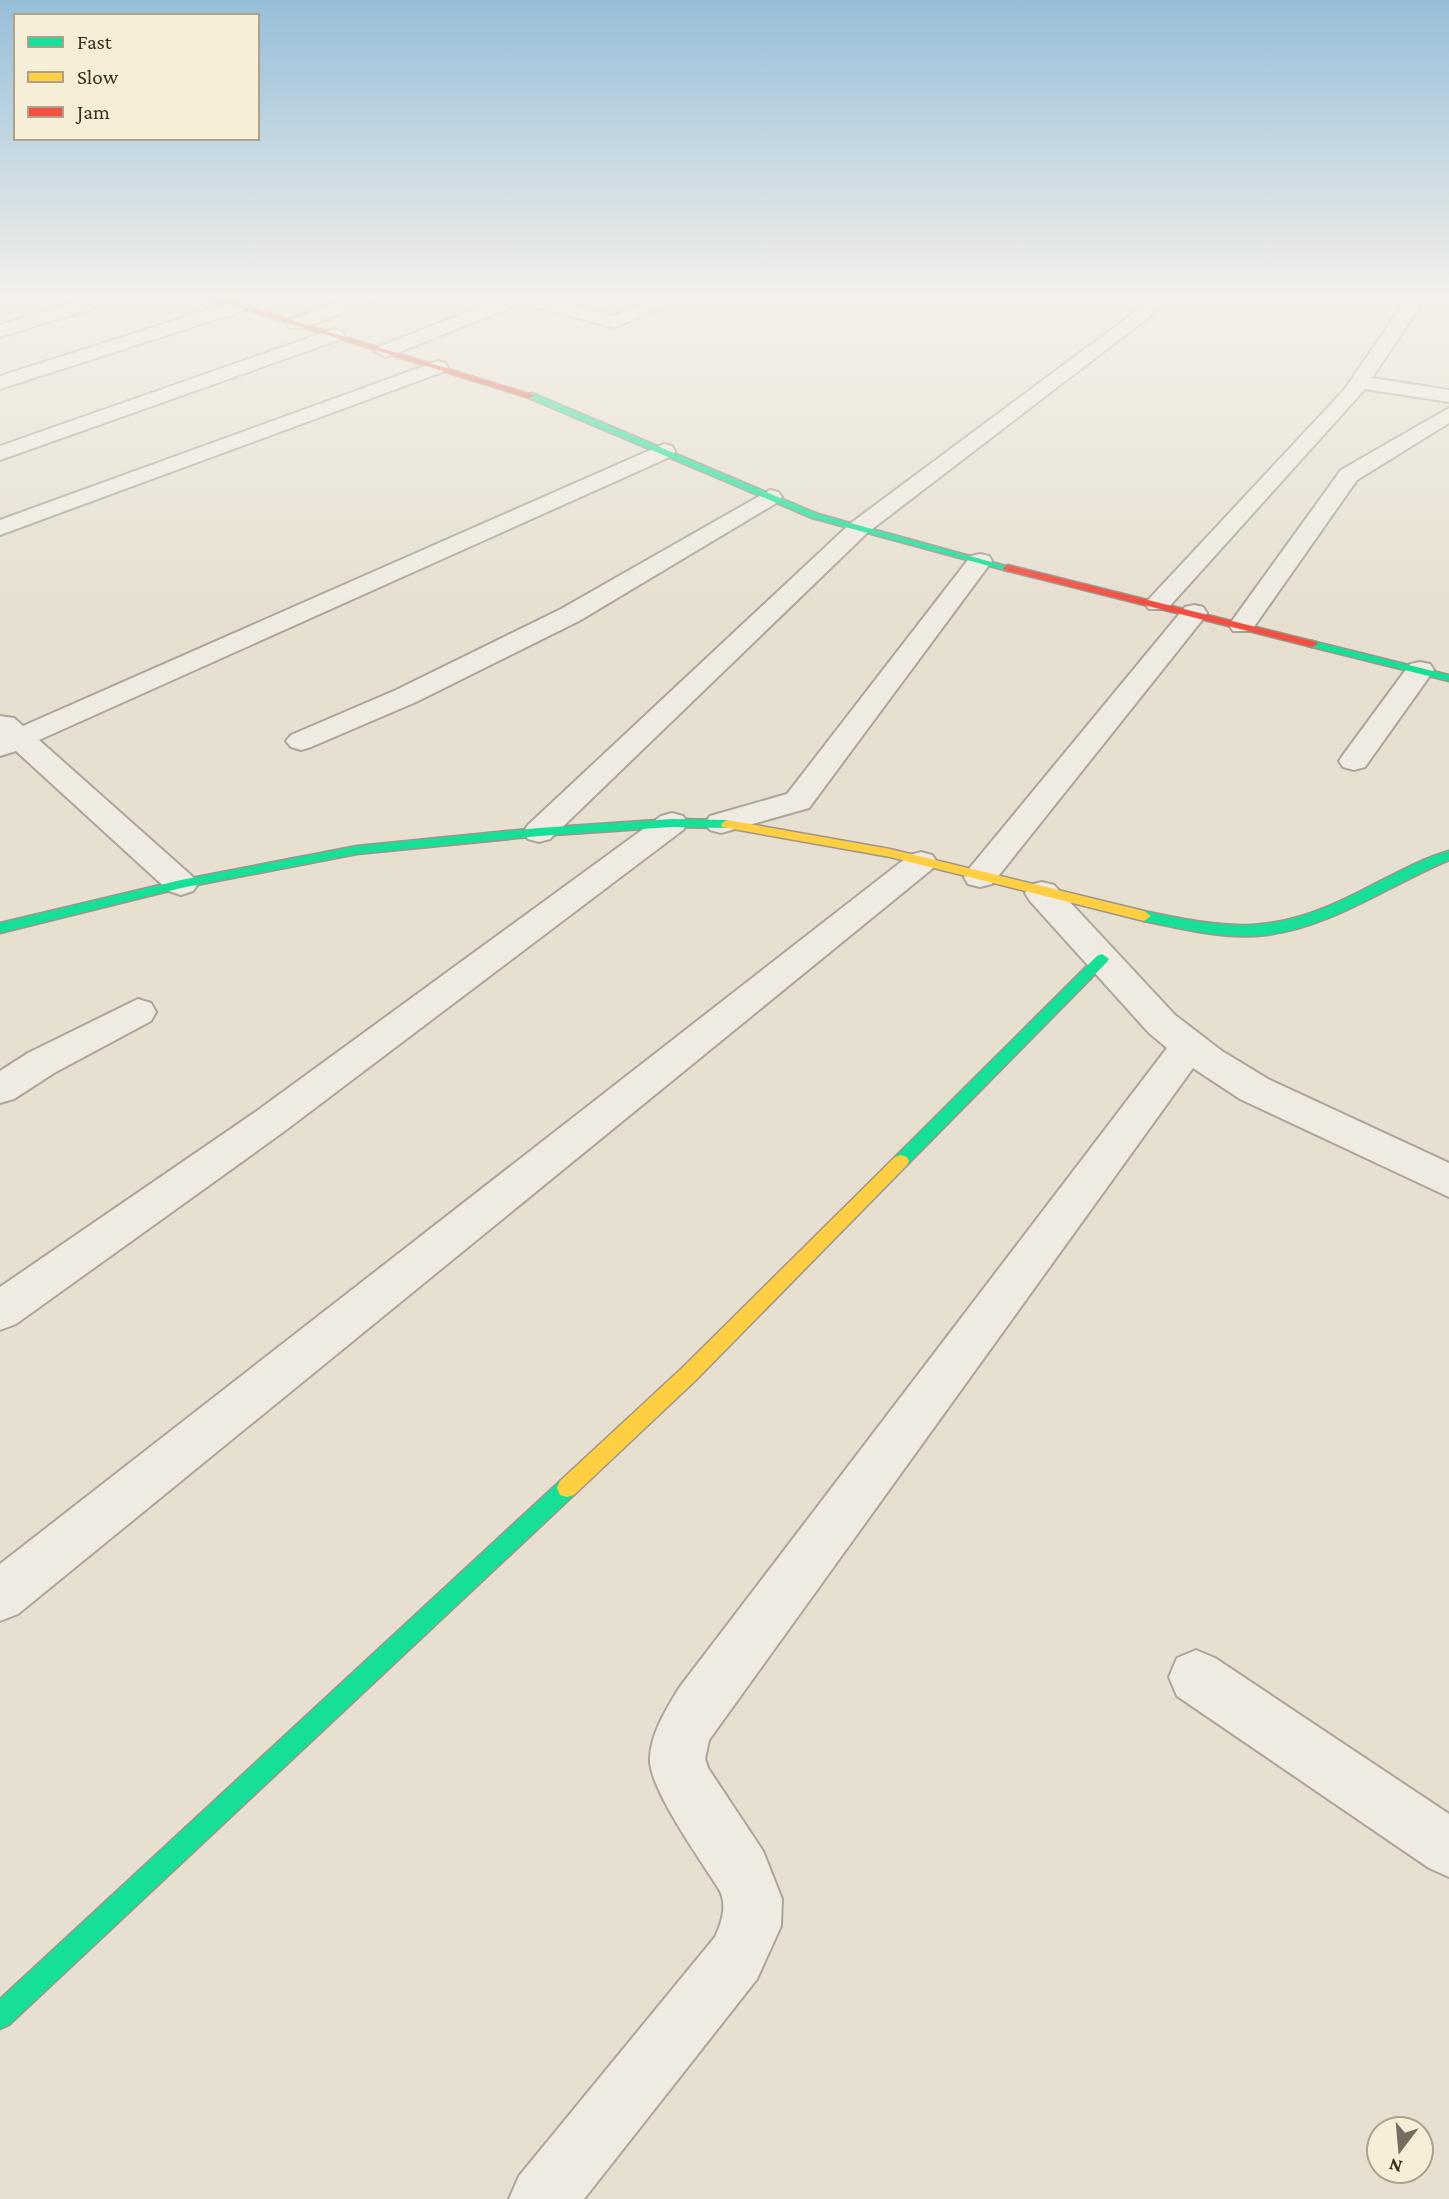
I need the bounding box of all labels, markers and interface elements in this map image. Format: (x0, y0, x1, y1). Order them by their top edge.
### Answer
legend (14, 14, 259, 140)
text: Fast (77, 30, 113, 54)
text: Slow (77, 65, 119, 89)
text: Jam (75, 100, 110, 124)
north arrow (1365, 2115, 1435, 2185)
text: N (1386, 2154, 1405, 2178)

